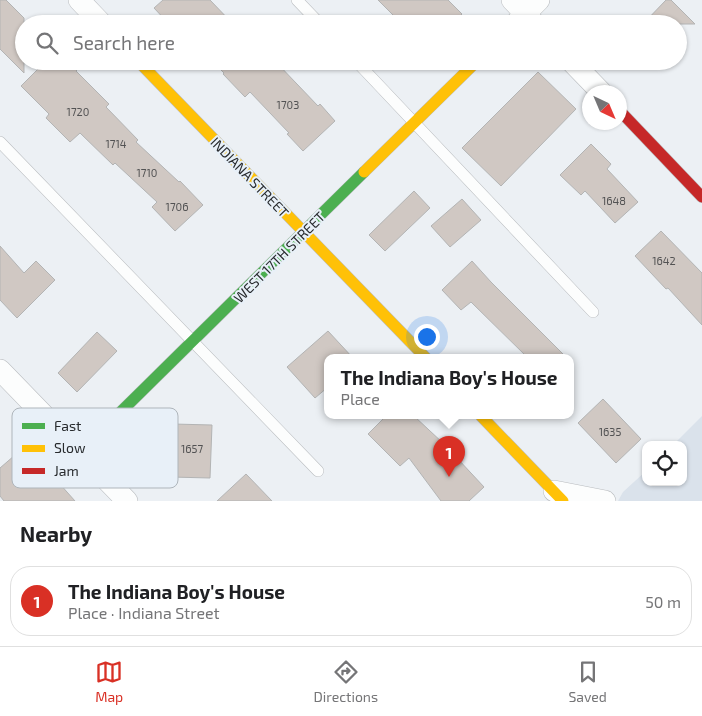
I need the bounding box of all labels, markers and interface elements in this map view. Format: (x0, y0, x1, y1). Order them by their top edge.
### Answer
search box (15, 15, 687, 70)
icon: search (33, 29, 61, 57)
text: Search here (73, 31, 175, 54)
north arrow (582, 85, 627, 130)
house number: 1703 (277, 98, 299, 111)
house number: 1720 (67, 105, 89, 118)
street label: INDIANA STREET (207, 133, 293, 221)
house number: 1714 (105, 137, 127, 150)
house number: 1710 (136, 166, 158, 179)
house number: 1648 (602, 194, 626, 207)
house number: 1706 (166, 200, 188, 213)
street label: WEST 17TH STREET (230, 208, 328, 306)
house number: 1642 (652, 254, 676, 267)
your location (414, 324, 440, 350)
popup (324, 354, 574, 419)
text: The Indiana Boy's House (341, 366, 558, 389)
text: Place (341, 389, 380, 408)
legend (12, 408, 178, 488)
text: Fast (54, 417, 81, 434)
house number: 1635 (599, 425, 621, 438)
pin: 1 (433, 436, 465, 477)
text: Slow (54, 439, 86, 456)
map controls (642, 441, 687, 486)
button: locate (642, 441, 687, 486)
house number: 1657 (181, 442, 203, 455)
text: Jam (54, 462, 79, 479)
text: Nearby (20, 521, 92, 546)
text: The Indiana Boy's House (68, 580, 285, 603)
text: 1 (34, 592, 40, 611)
text: 50 m (645, 592, 681, 611)
text: Place · Indiana Street (68, 603, 220, 622)
tab: Map (95, 658, 123, 705)
tab: Directions (314, 658, 378, 705)
tab: Saved (568, 658, 607, 705)

